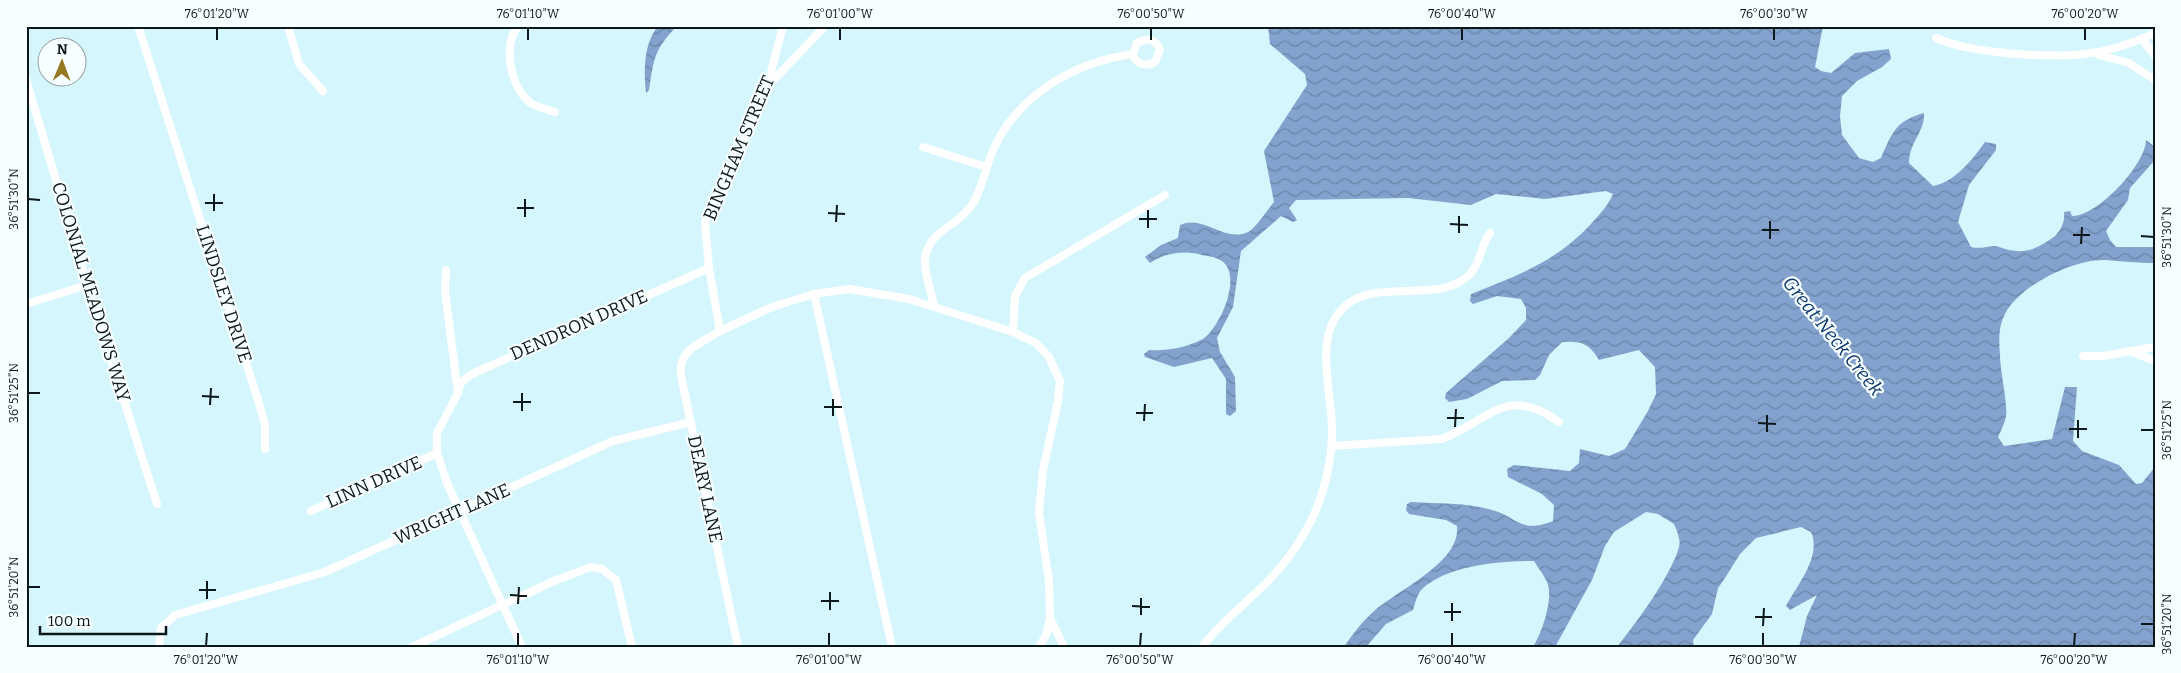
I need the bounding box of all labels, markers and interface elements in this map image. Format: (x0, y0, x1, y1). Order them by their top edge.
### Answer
text: 76°01'20"W (185, 7, 250, 21)
text: 76°01'10"W (497, 7, 560, 21)
text: 76°01'00"W (807, 7, 873, 21)
text: 76°00'50"W (1117, 7, 1185, 21)
text: 76°00'40"W (1428, 7, 1497, 21)
text: 76°00'30"W (1740, 7, 1808, 21)
text: 76°00'20"W (2051, 7, 2119, 21)
north arrow (38, 38, 88, 88)
text: N (57, 41, 68, 58)
street label: BINGHAM STREET (699, 72, 780, 224)
text: 36°51'30"N (7, 168, 21, 230)
street label: COLONIAL MEADOWS WAY (47, 179, 135, 405)
text: 36°51'30"N (2160, 206, 2174, 268)
street label: LINDSLEY DRIVE (191, 222, 257, 366)
water label: Great Neck Creek (1778, 272, 1889, 401)
street label: DENDRON DRIVE (507, 285, 651, 365)
text: 36°51'25"N (7, 363, 21, 423)
text: 36°51'25"N (2160, 400, 2174, 460)
street label: DEARY LANE (683, 433, 727, 545)
street label: LINN DRIVE (323, 451, 425, 513)
street label: WRIGHT LANE (390, 479, 514, 549)
text: 36°51'20"N (7, 556, 21, 618)
text: 36°51'20"N (2160, 593, 2174, 655)
scale bar (40, 603, 166, 635)
text: 100 m (48, 612, 91, 630)
text: 76°01'20"W (174, 653, 239, 667)
text: 76°01'10"W (487, 653, 550, 667)
text: 76°01'00"W (796, 653, 862, 667)
text: 76°00'50"W (1106, 653, 1174, 667)
text: 76°00'40"W (1418, 653, 1487, 667)
text: 76°00'30"W (1729, 653, 1797, 667)
text: 76°00'20"W (2040, 653, 2108, 667)

